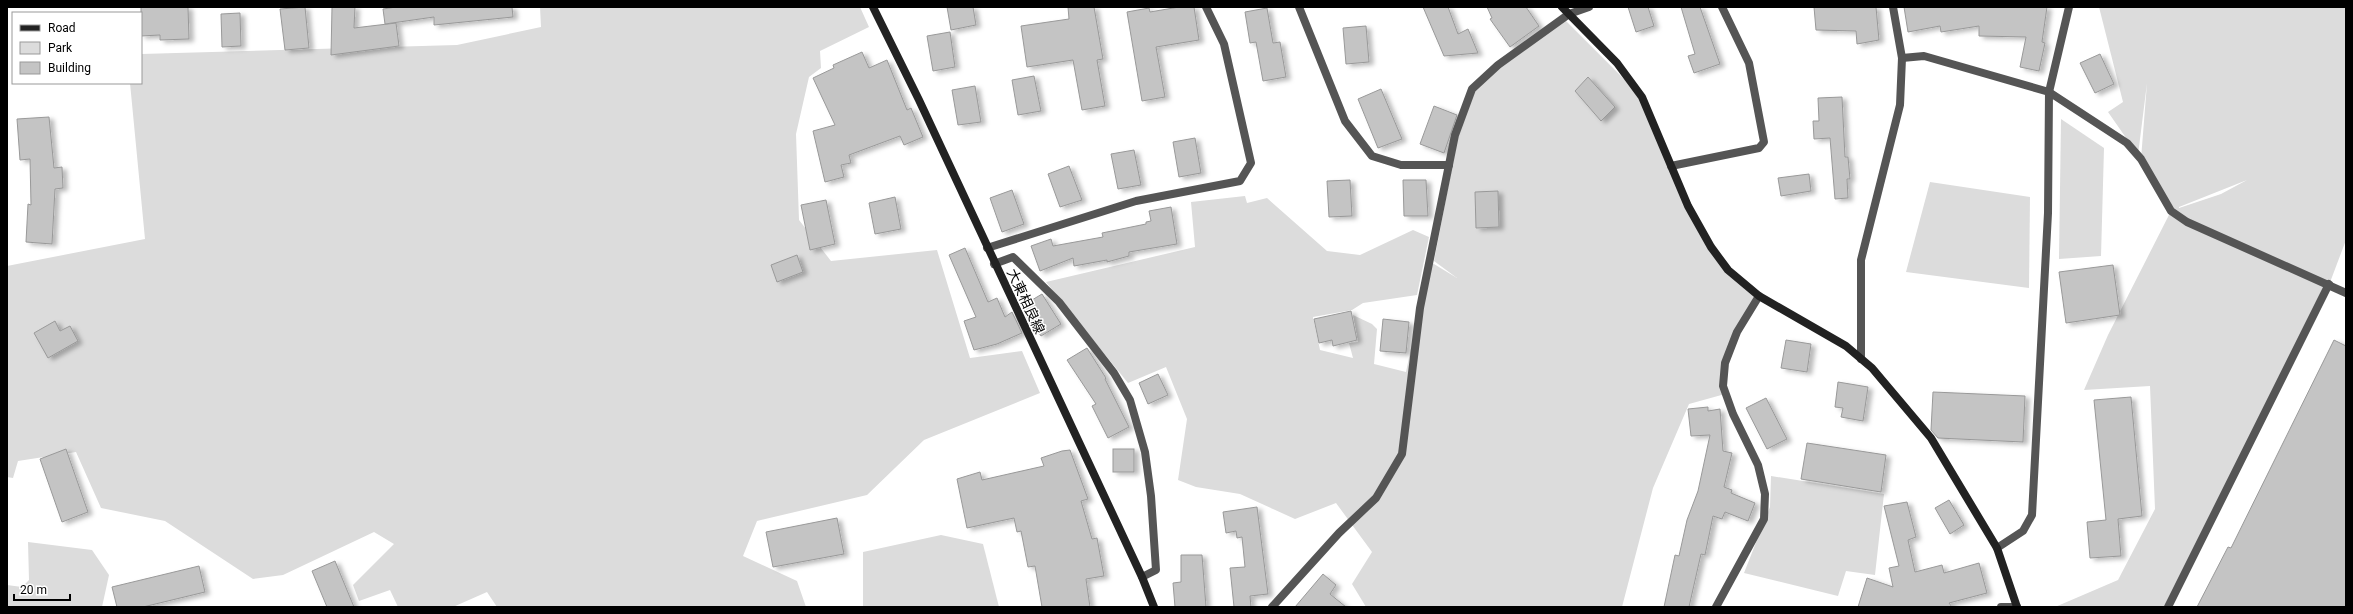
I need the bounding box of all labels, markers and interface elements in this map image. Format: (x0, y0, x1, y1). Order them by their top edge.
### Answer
legend (12, 12, 142, 84)
text: Road (48, 21, 76, 35)
text: Park (48, 41, 73, 55)
text: Building (48, 61, 91, 75)
street label: 大東相良線 (1004, 266, 1048, 336)
scale bar (14, 576, 70, 602)
text: 20 m (20, 583, 47, 597)

